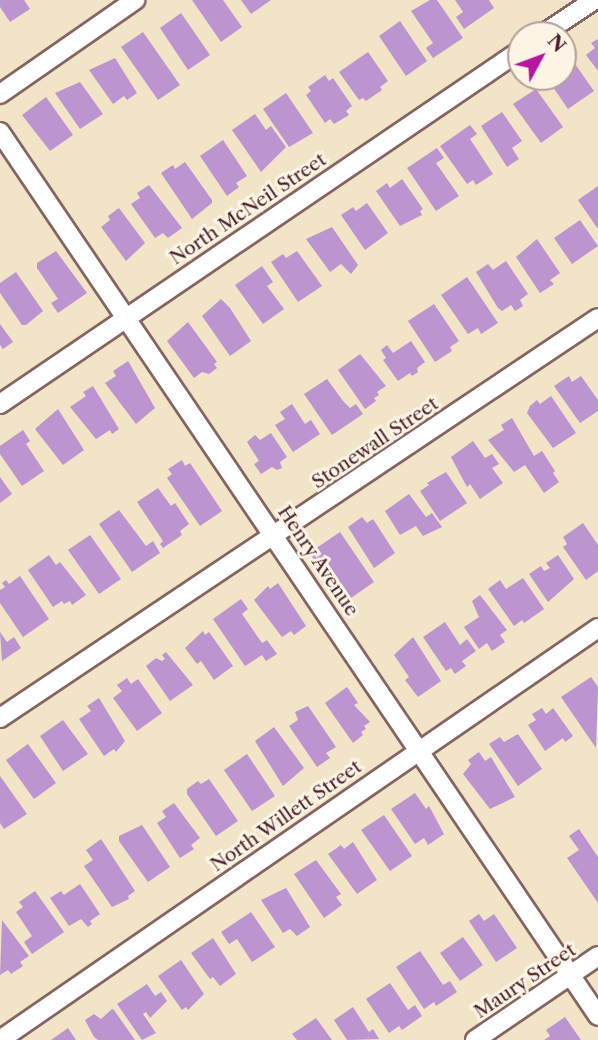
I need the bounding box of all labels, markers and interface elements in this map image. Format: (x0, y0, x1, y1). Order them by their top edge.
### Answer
north arrow (507, 21, 577, 91)
text: N (543, 29, 571, 57)
street label: North McNeil Street (166, 148, 330, 270)
street label: Stonewall Street (308, 392, 442, 494)
street label: Henry Avenue (272, 501, 364, 621)
street label: North Willett Street (206, 755, 366, 877)
street label: Maury Street (470, 938, 580, 1024)

